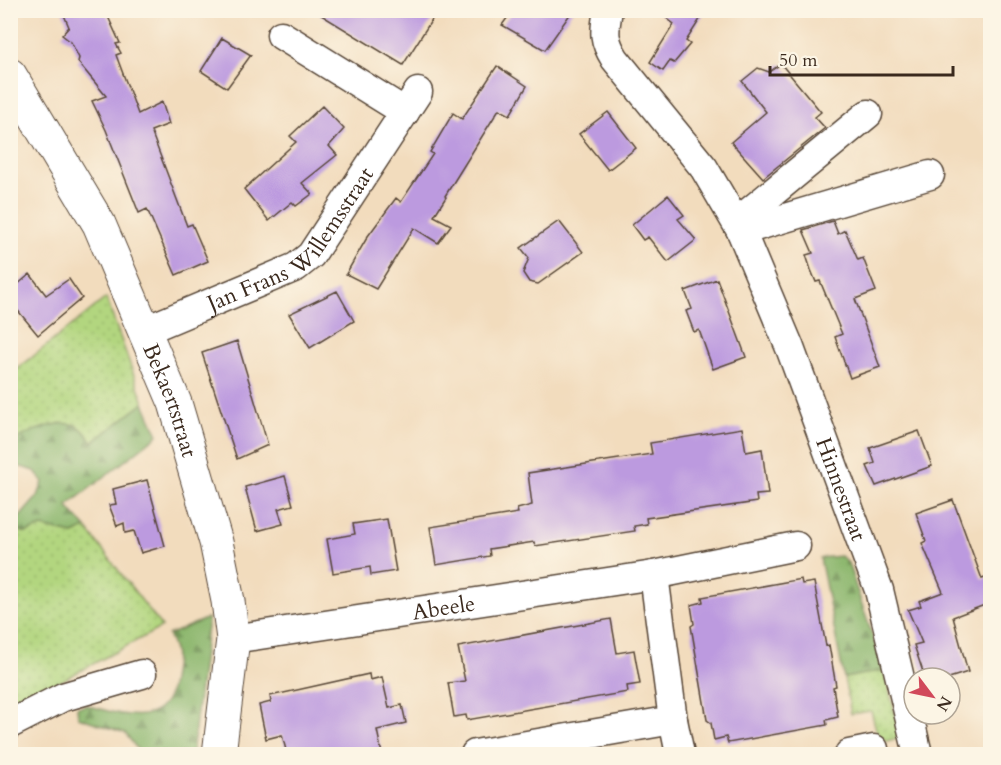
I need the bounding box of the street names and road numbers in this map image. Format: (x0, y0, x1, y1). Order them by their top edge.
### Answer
street label: Jan Frans Willemsstraat (200, 161, 381, 320)
street label: Bekaertstraat (135, 339, 204, 461)
street label: Hinnestraat (808, 433, 874, 545)
street label: Abeele (410, 588, 477, 628)

